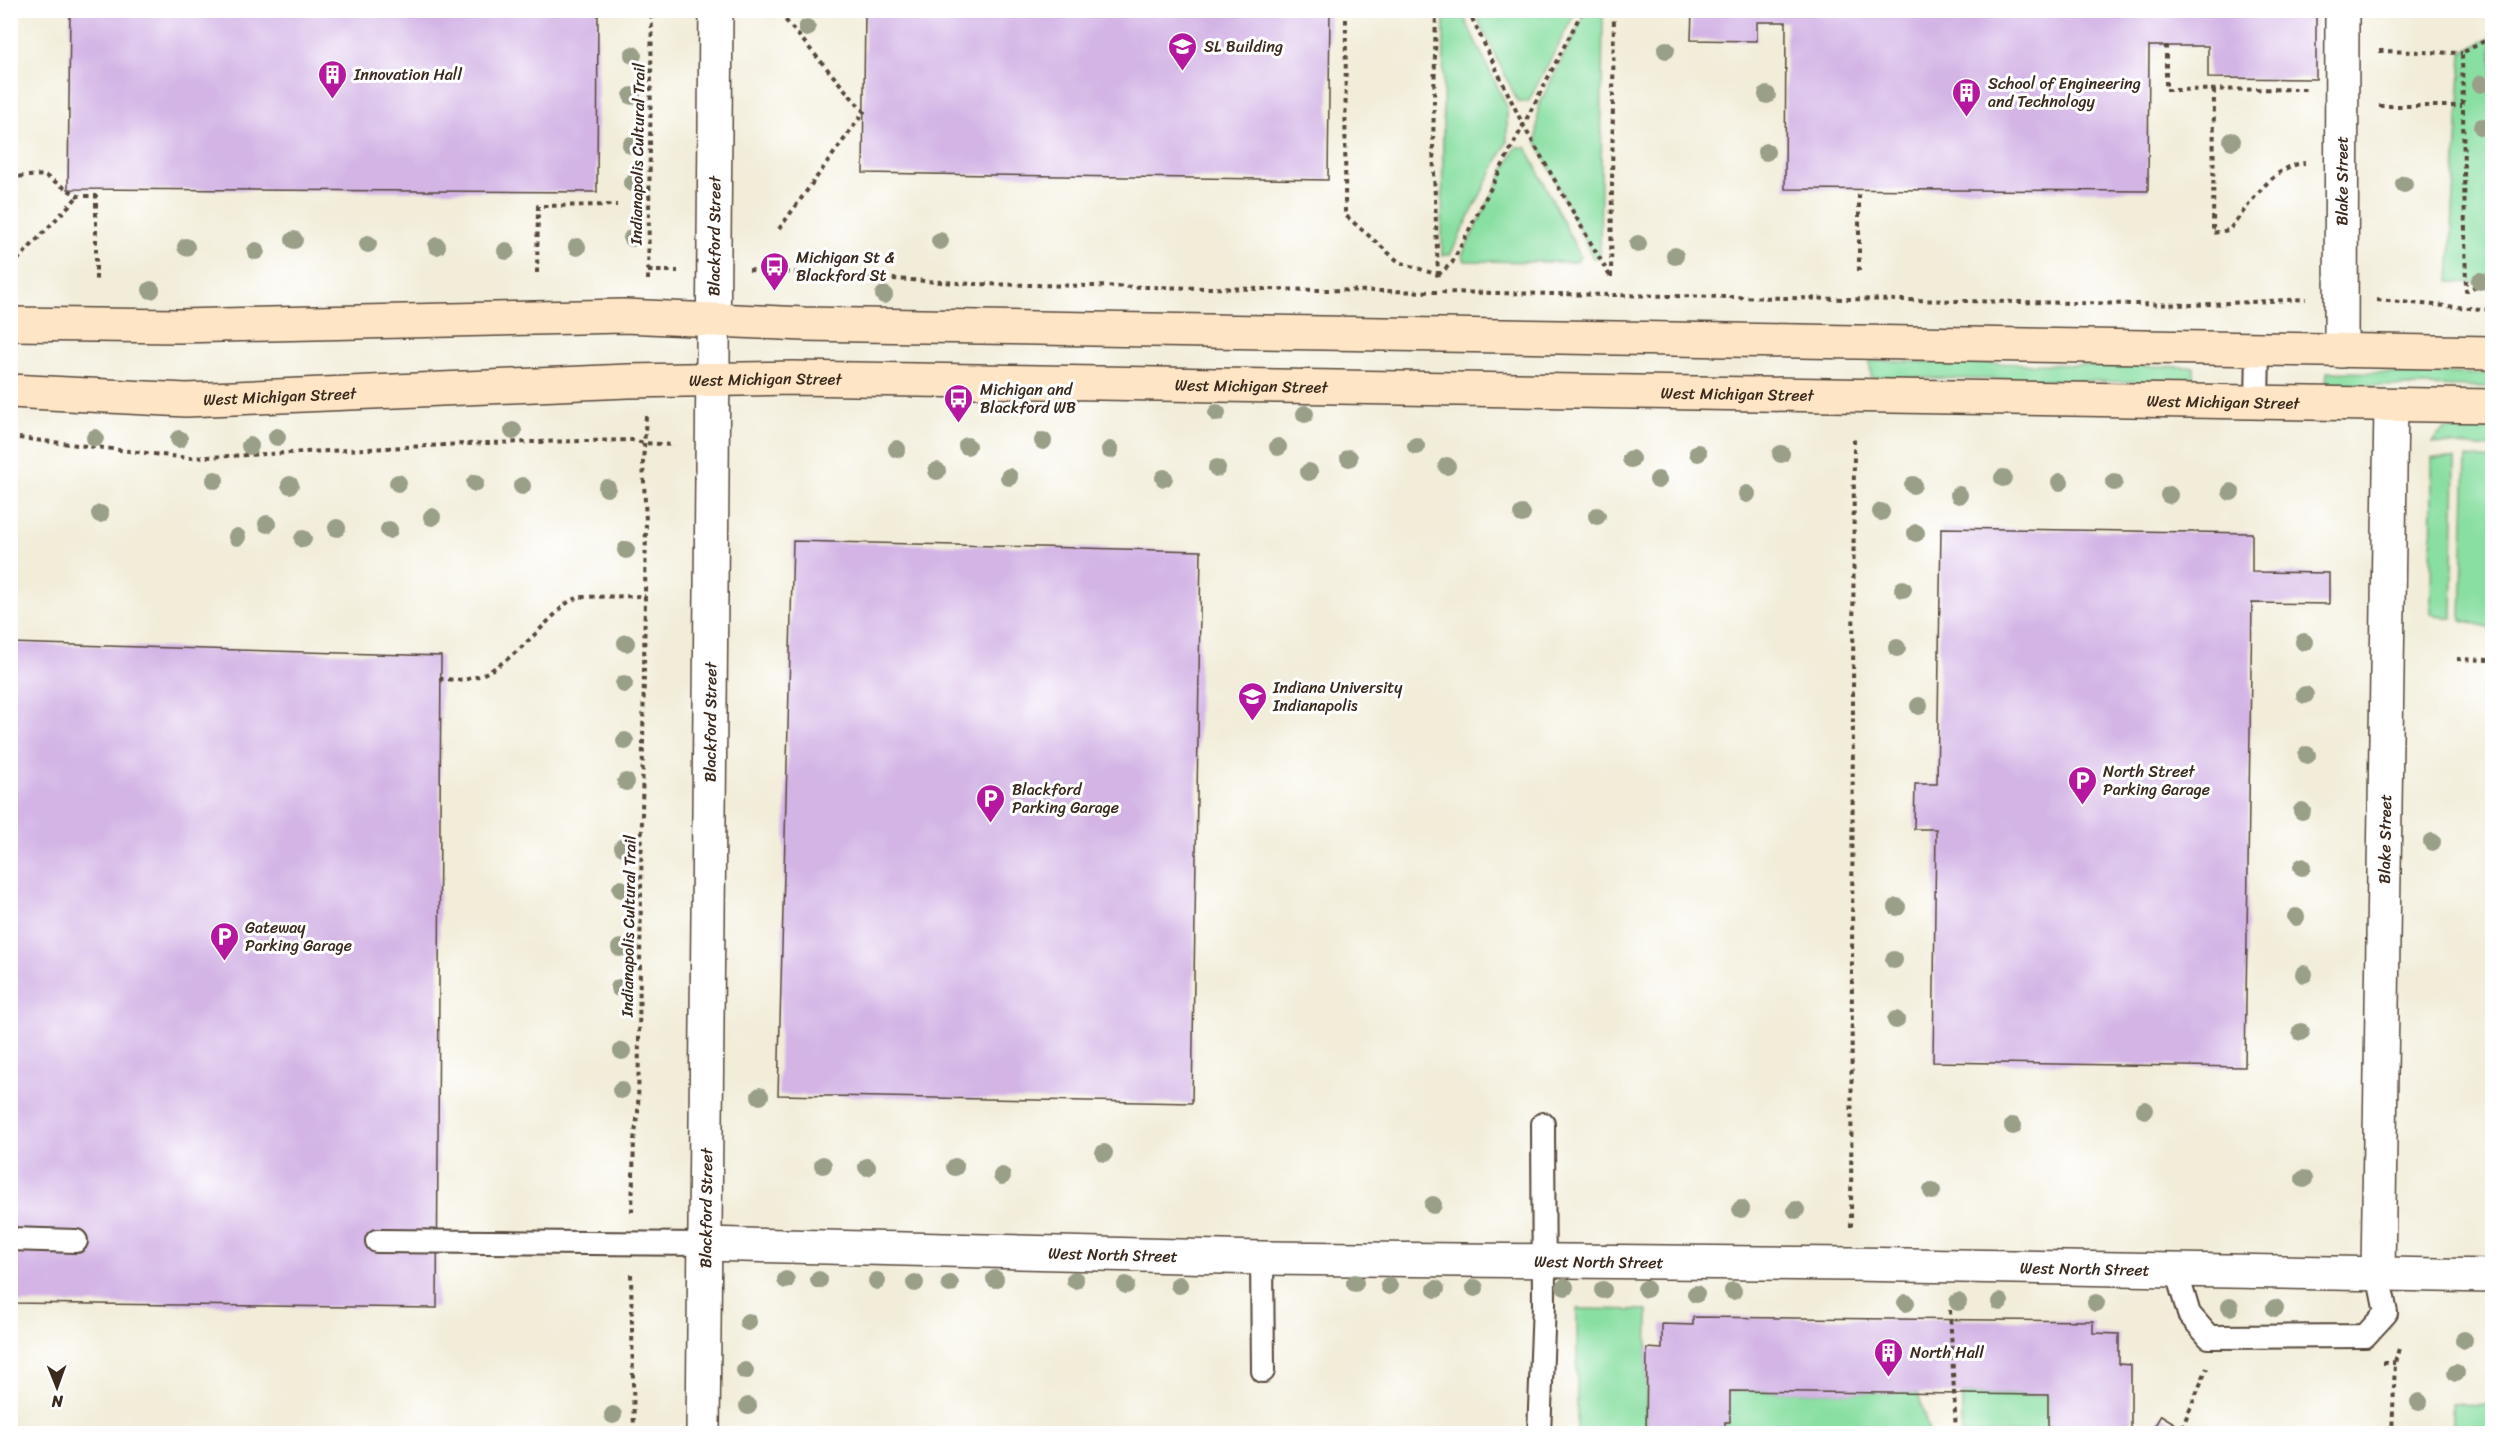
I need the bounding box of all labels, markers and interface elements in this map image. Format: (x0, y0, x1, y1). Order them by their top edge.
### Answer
school or university icon: SL Building (1167, 30, 1199, 72)
place label: SL Building (1204, 32, 1283, 61)
building icon: Innovation Hall (317, 58, 349, 100)
place label: Innovation Hall (353, 60, 462, 89)
street label: Indianapolis Cultural Trail (621, 62, 654, 246)
place label: School of Engineering and Technology (1988, 69, 2141, 116)
building icon: School of Engineering and Technology (1951, 76, 1983, 118)
street label: Blake Street (2327, 136, 2357, 226)
street label: Blackford Street (699, 175, 729, 296)
place label: Michigan St & Blackford St (796, 243, 895, 290)
bus stop icon: Michigan St & Blackford St (759, 250, 791, 292)
street label: West Michigan Street (689, 364, 843, 395)
street label: West Michigan Street (1174, 370, 1329, 402)
place label: Michigan and Blackford WB (980, 375, 1076, 422)
street label: West Michigan Street (1660, 378, 1815, 410)
street label: West Michigan Street (203, 379, 357, 414)
bus stop icon: Michigan and Blackford WB (943, 382, 975, 424)
street label: West Michigan Street (2146, 386, 2300, 418)
street label: Blackford Street (695, 661, 725, 782)
place label: Indiana University Indianapolis (1272, 673, 1403, 720)
school or university icon: Indiana University Indianapolis (1236, 680, 1268, 722)
place label: North Street Parking Garage (2103, 757, 2210, 804)
parking icon: North Street Parking Garage (2066, 764, 2098, 806)
place label: Blackford Parking Garage (1012, 775, 1119, 822)
parking icon: Blackford Parking Garage (975, 782, 1007, 824)
street label: Blake Street (2370, 794, 2400, 884)
street label: Indianapolis Cultural Trail (612, 834, 645, 1018)
place label: Gateway Parking Garage (245, 913, 352, 960)
parking icon: Gateway Parking Garage (208, 920, 240, 962)
street label: Blackford Street (691, 1147, 721, 1268)
street label: West North Street (1048, 1239, 1178, 1271)
street label: West North Street (1534, 1247, 1664, 1277)
street label: West North Street (2020, 1253, 2150, 1285)
building icon: North Hall (1873, 1336, 1905, 1378)
place label: North Hall (1910, 1338, 1984, 1367)
north arrow (27, 1357, 87, 1417)
text: N (51, 1387, 64, 1416)

